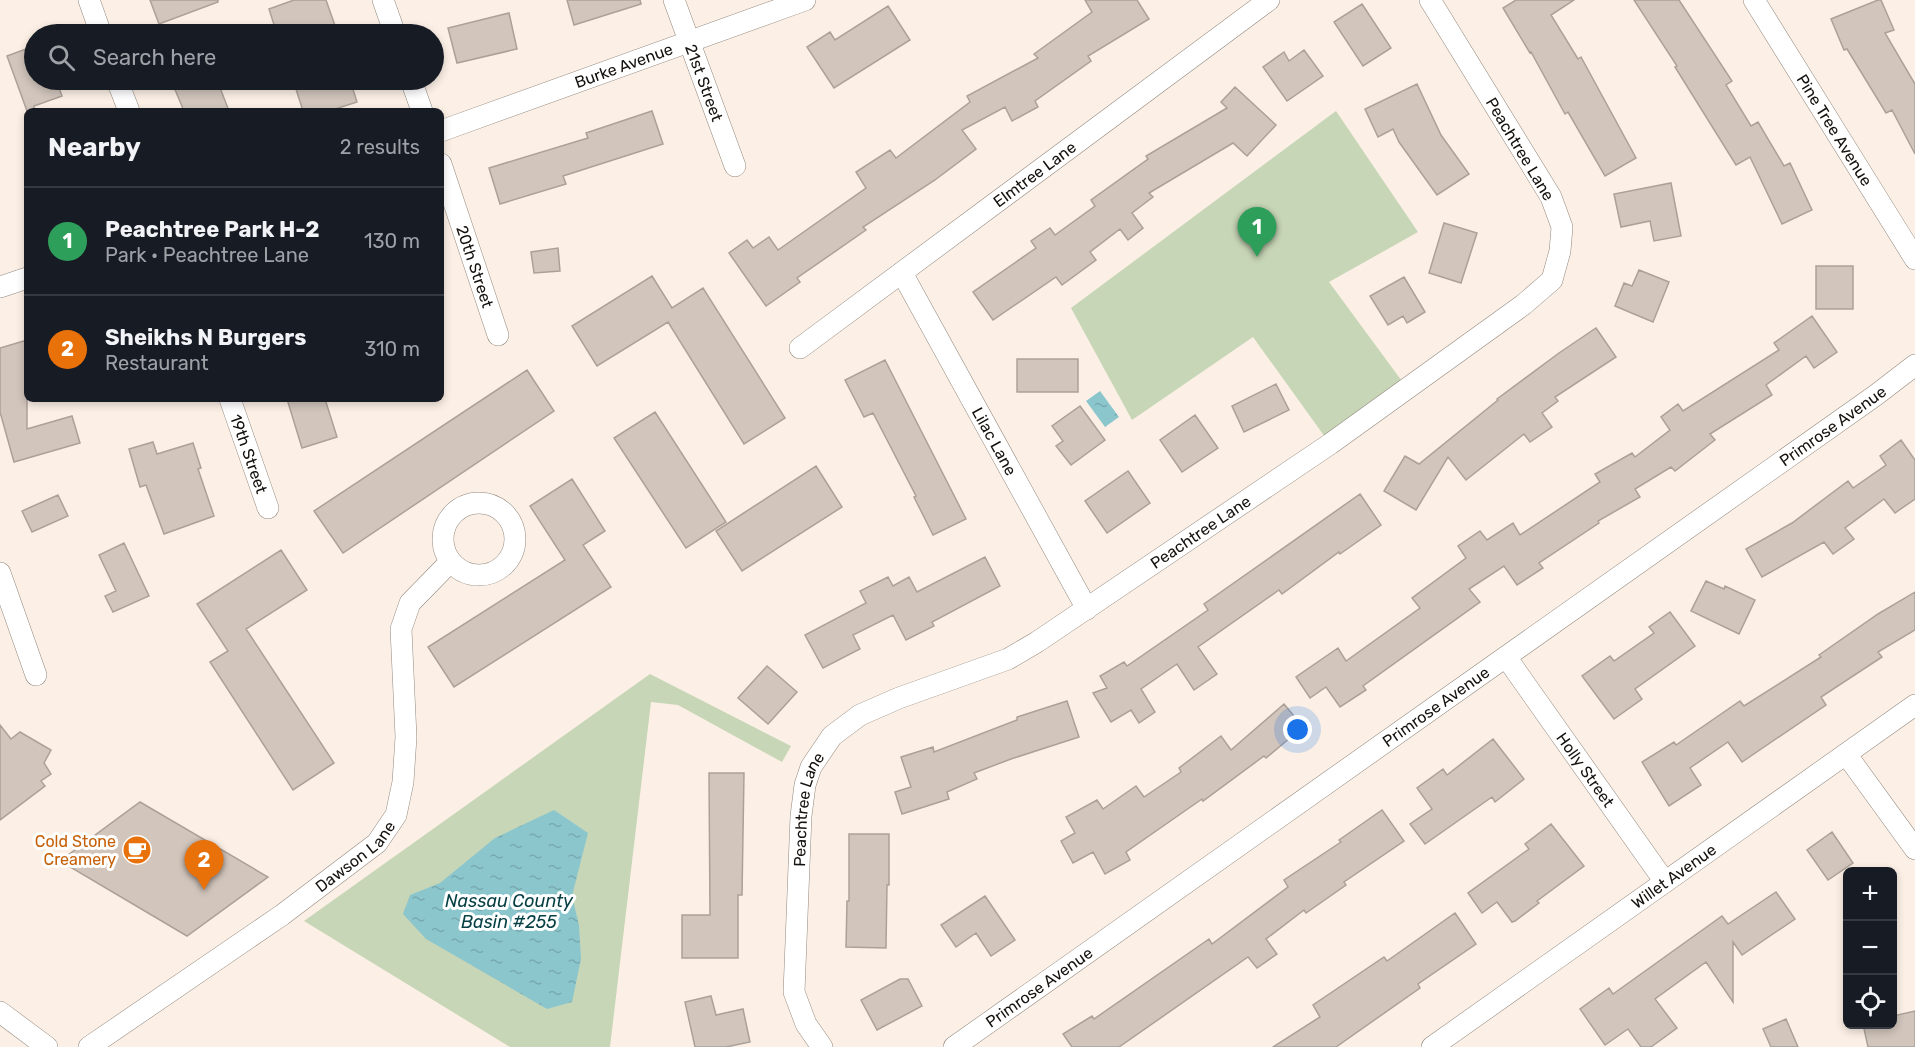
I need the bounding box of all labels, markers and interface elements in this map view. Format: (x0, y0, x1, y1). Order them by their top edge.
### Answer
search box (24, 24, 444, 90)
street label: Burke Avenue (572, 39, 675, 92)
icon: search (45, 41, 78, 74)
street label: 21st Street (681, 41, 727, 124)
text: Search here (93, 44, 216, 71)
street label: Pine Tree Avenue (1793, 71, 1877, 189)
street label: Peachtree Lane (1482, 94, 1558, 204)
text: Nearby (48, 132, 141, 163)
text: 2 results (340, 135, 420, 159)
street label: Elmtree Lane (989, 137, 1080, 211)
pin: 1 (1238, 208, 1276, 257)
text: Peachtree Park H-2 (105, 216, 320, 243)
street label: 20th Street (453, 223, 498, 310)
text: 1 (63, 229, 72, 253)
text: 130 m (364, 229, 420, 253)
text: Park · Peachtree Lane (105, 243, 309, 267)
text: Sheikhs N Burgers (105, 324, 306, 351)
text: 2 (61, 337, 74, 361)
text: 310 m (364, 337, 420, 361)
text: Restaurant (105, 351, 209, 375)
street label: Primrose Avenue (1775, 381, 1890, 470)
street label: Lilac Lane (968, 404, 1021, 479)
street label: 19th Street (227, 412, 272, 496)
street label: Peachtree Lane (1146, 491, 1254, 572)
street label: Primrose Avenue (1379, 662, 1493, 751)
your location (1283, 715, 1312, 744)
street label: Holly Street (1553, 729, 1619, 811)
street label: Peachtree Lane (789, 748, 828, 867)
street label: Dawson Lane (311, 817, 399, 896)
place label: Cold Stone Creamery (35, 832, 116, 869)
cafe icon: Cold Stone Creamery (121, 834, 153, 866)
street label: Willet Avenue (1628, 839, 1720, 912)
pin: 2 (184, 840, 224, 890)
map controls (1843, 867, 1897, 1029)
button: + (1843, 867, 1897, 921)
water label: Nassau County Basin #255 (445, 890, 574, 933)
button: − (1843, 921, 1897, 975)
street label: Primrose Avenue (982, 943, 1096, 1031)
button: locate (1843, 975, 1897, 1029)

